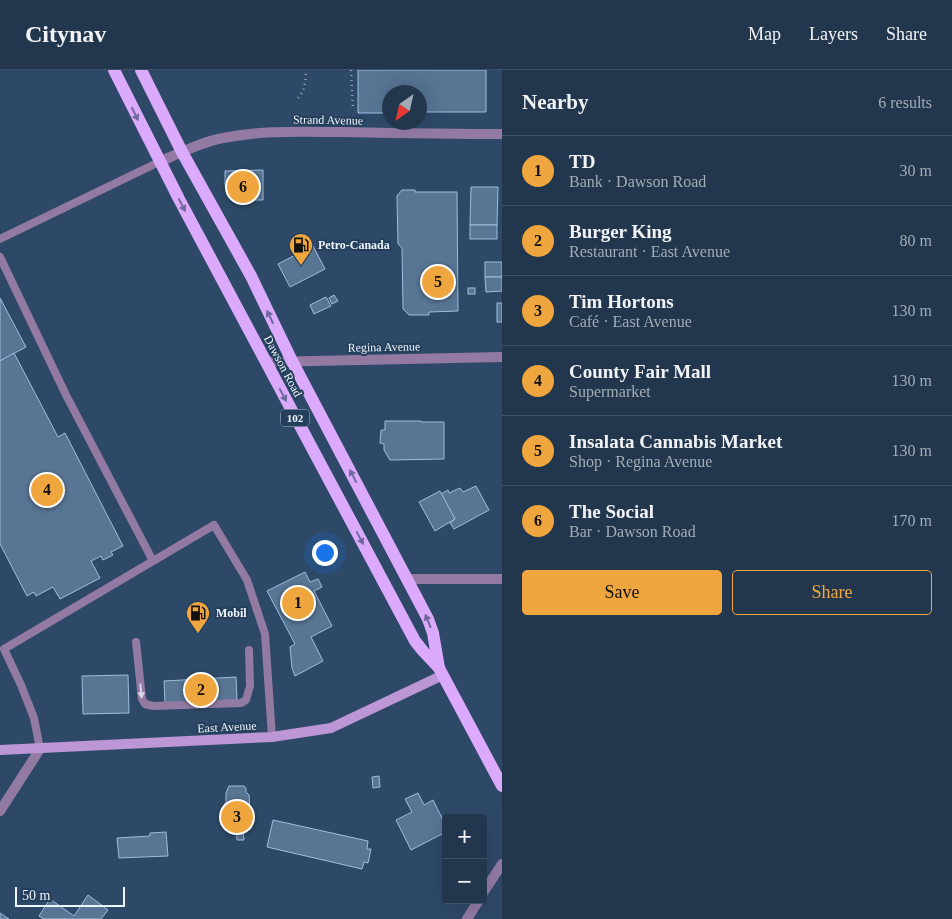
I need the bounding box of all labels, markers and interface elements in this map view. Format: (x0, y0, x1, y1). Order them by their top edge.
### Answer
text: Citynav (25, 21, 106, 47)
text: Map (748, 24, 781, 44)
text: Layers (809, 24, 858, 44)
text: Share (886, 24, 927, 44)
north arrow (382, 85, 427, 130)
text: Nearby (522, 90, 589, 114)
text: 6 results (878, 94, 932, 111)
one-way arrow (131, 106, 139, 121)
street label: Strand Avenue (293, 112, 363, 128)
text: TD (569, 151, 595, 172)
text: 1 (534, 162, 542, 179)
text: 30 m (900, 162, 932, 179)
pin: 6 (227, 168, 259, 206)
text: Bank · Dawson Road (569, 173, 706, 190)
one-way arrow (178, 198, 186, 212)
text: Burger King (569, 221, 672, 242)
fuel station icon: Petro-Canada (288, 232, 314, 266)
text: 2 (534, 232, 542, 249)
text: 80 m (900, 232, 932, 249)
place label: Petro-Canada (318, 238, 390, 252)
text: Restaurant · East Avenue (569, 243, 730, 260)
pin: 5 (422, 263, 454, 301)
text: Tim Hortons (569, 291, 674, 312)
text: 3 (534, 302, 542, 319)
text: 130 m (892, 302, 932, 319)
one-way arrow (266, 309, 274, 324)
text: Café · East Avenue (569, 313, 692, 330)
street label: Dawson Road (261, 333, 305, 399)
street label: Regina Avenue (348, 339, 420, 355)
text: County Fair Mall (569, 361, 711, 382)
text: 4 (534, 372, 542, 389)
text: 130 m (892, 372, 932, 389)
text: Supermarket (569, 383, 651, 400)
one-way arrow (279, 388, 287, 402)
road number: 102 (281, 409, 309, 426)
text: Insalata Cannabis Market (569, 431, 782, 452)
text: 5 (534, 442, 542, 459)
text: 130 m (892, 442, 932, 459)
text: Shop · Regina Avenue (569, 453, 712, 470)
one-way arrow (349, 469, 357, 484)
pin: 4 (31, 471, 63, 509)
text: The Social (569, 501, 654, 522)
text: 6 (534, 512, 542, 529)
text: 170 m (892, 512, 932, 529)
text: Bar · Dawson Road (569, 523, 696, 540)
one-way arrow (356, 531, 364, 546)
your location (312, 540, 338, 566)
button: Save (522, 570, 722, 615)
button: Share (732, 570, 932, 615)
pin: 1 (282, 584, 314, 622)
fuel station icon: Mobil (185, 600, 211, 634)
place label: Mobil (216, 606, 247, 620)
one-way arrow (424, 613, 431, 628)
pin: 2 (185, 671, 217, 709)
one-way arrow (137, 683, 145, 699)
street label: East Avenue (197, 718, 257, 736)
pin: 3 (221, 798, 253, 836)
map controls (442, 814, 487, 904)
button: + (442, 814, 487, 859)
button: − (442, 859, 487, 904)
scale bar (15, 884, 125, 907)
text: 50 m (22, 888, 50, 903)

